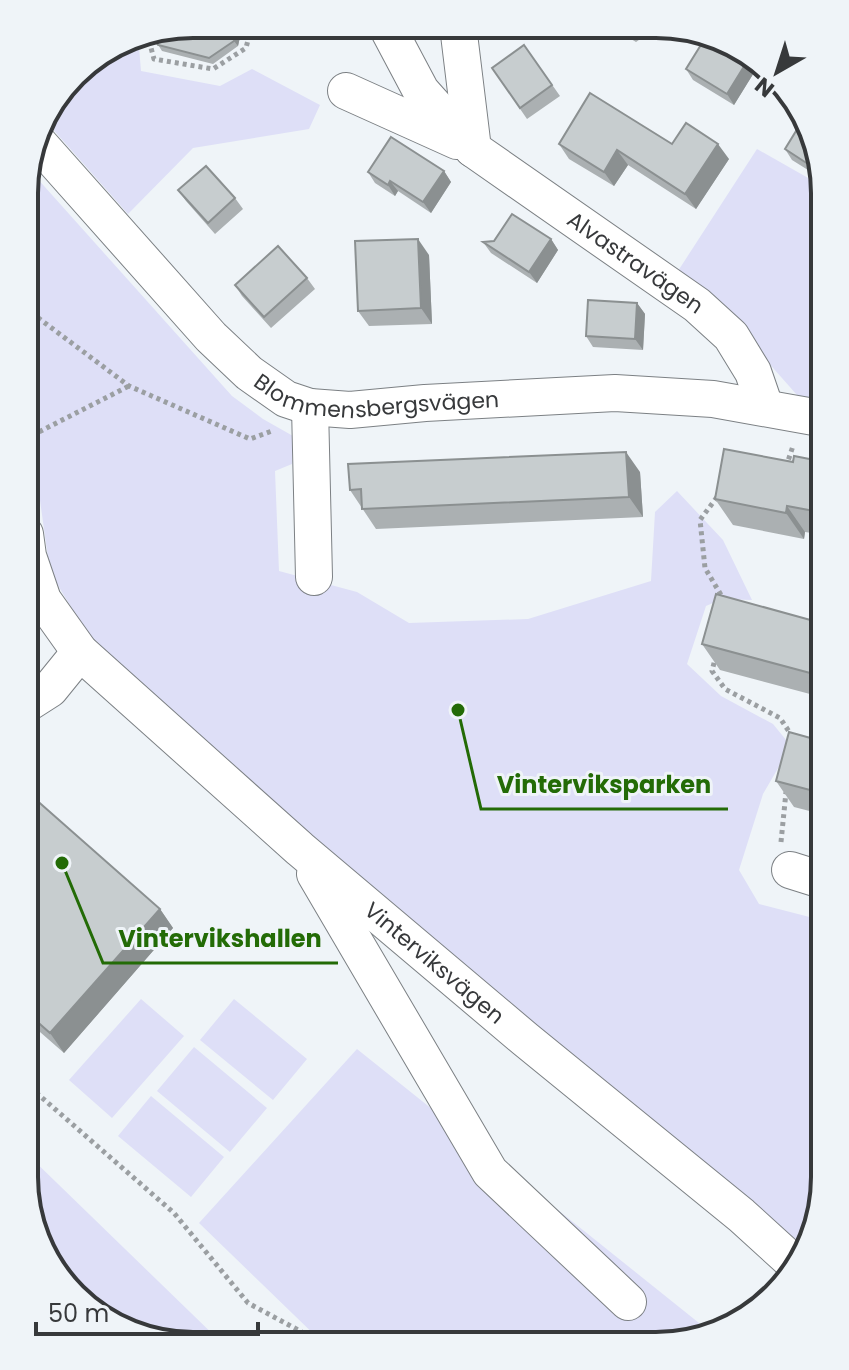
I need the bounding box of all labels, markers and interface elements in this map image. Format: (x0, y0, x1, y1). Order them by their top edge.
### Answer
north arrow (737, 32, 817, 112)
text: N (749, 70, 781, 104)
street label: Alvastravägen (561, 204, 710, 321)
street label: Blommensbergsvägen (248, 366, 500, 426)
callout: Vinterviksparken (481, 761, 728, 809)
text: Vinterviksparken (497, 768, 711, 801)
street label: Vinterviksvägen (358, 895, 511, 1031)
callout: Vintervikshallen (103, 915, 338, 963)
text: Vintervikshallen (118, 922, 322, 955)
scale bar (36, 1286, 258, 1336)
text: 50 m (48, 1297, 109, 1330)

